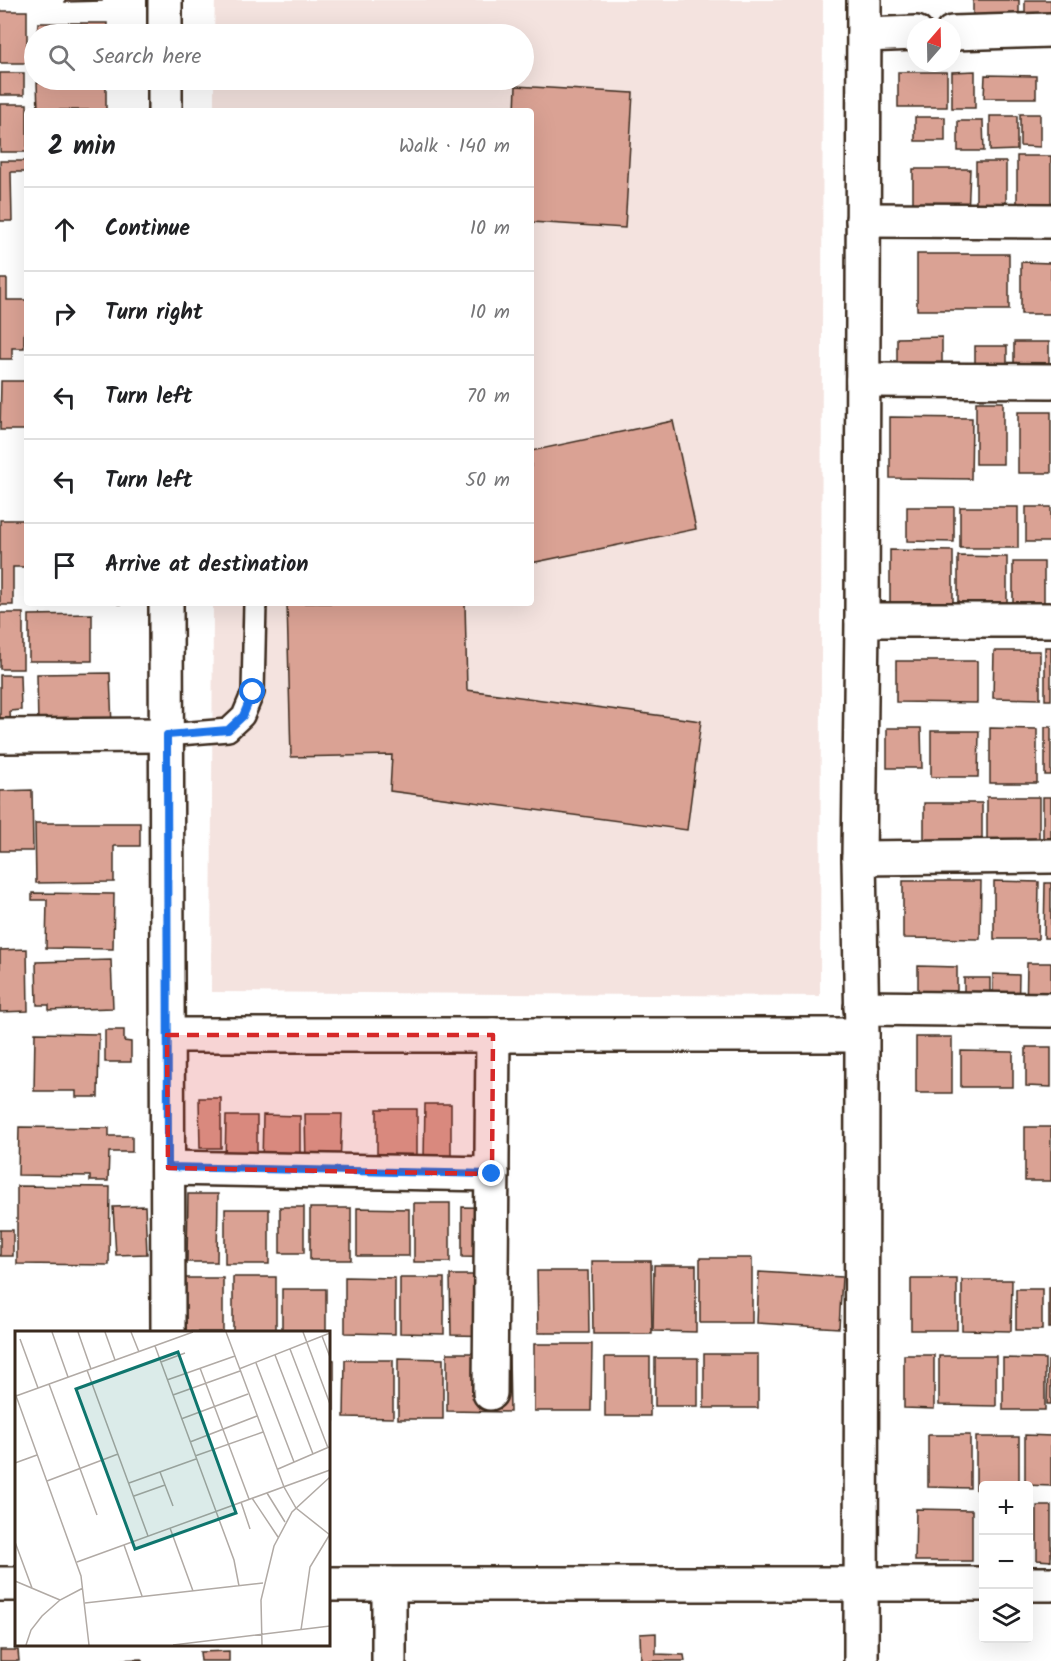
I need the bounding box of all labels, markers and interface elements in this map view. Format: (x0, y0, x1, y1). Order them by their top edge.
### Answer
north arrow (907, 18, 961, 72)
search box (24, 24, 534, 90)
text: Search here (93, 40, 201, 75)
icon: search (45, 41, 78, 74)
text: 2 min (48, 126, 116, 168)
text: Walk · 140 m (399, 131, 510, 163)
text: Continue (105, 212, 190, 247)
icon: ahead (48, 213, 81, 246)
text: 10 m (470, 213, 510, 245)
text: Turn right (105, 296, 203, 331)
icon: right (48, 297, 81, 330)
text: 10 m (470, 297, 510, 329)
text: Turn left (105, 380, 192, 415)
icon: left (48, 381, 81, 414)
text: 70 m (467, 381, 510, 413)
text: Turn left (105, 464, 192, 499)
icon: left (48, 465, 81, 498)
text: 50 m (465, 465, 510, 497)
text: Arrive at destination (105, 548, 308, 583)
icon: arrive (48, 549, 81, 582)
route start (239, 678, 265, 704)
route end (478, 1160, 504, 1186)
inset map (15, 1331, 330, 1646)
map controls (979, 1481, 1033, 1643)
button: + (979, 1481, 1033, 1535)
button: − (979, 1535, 1033, 1589)
button: layers (979, 1589, 1033, 1643)

